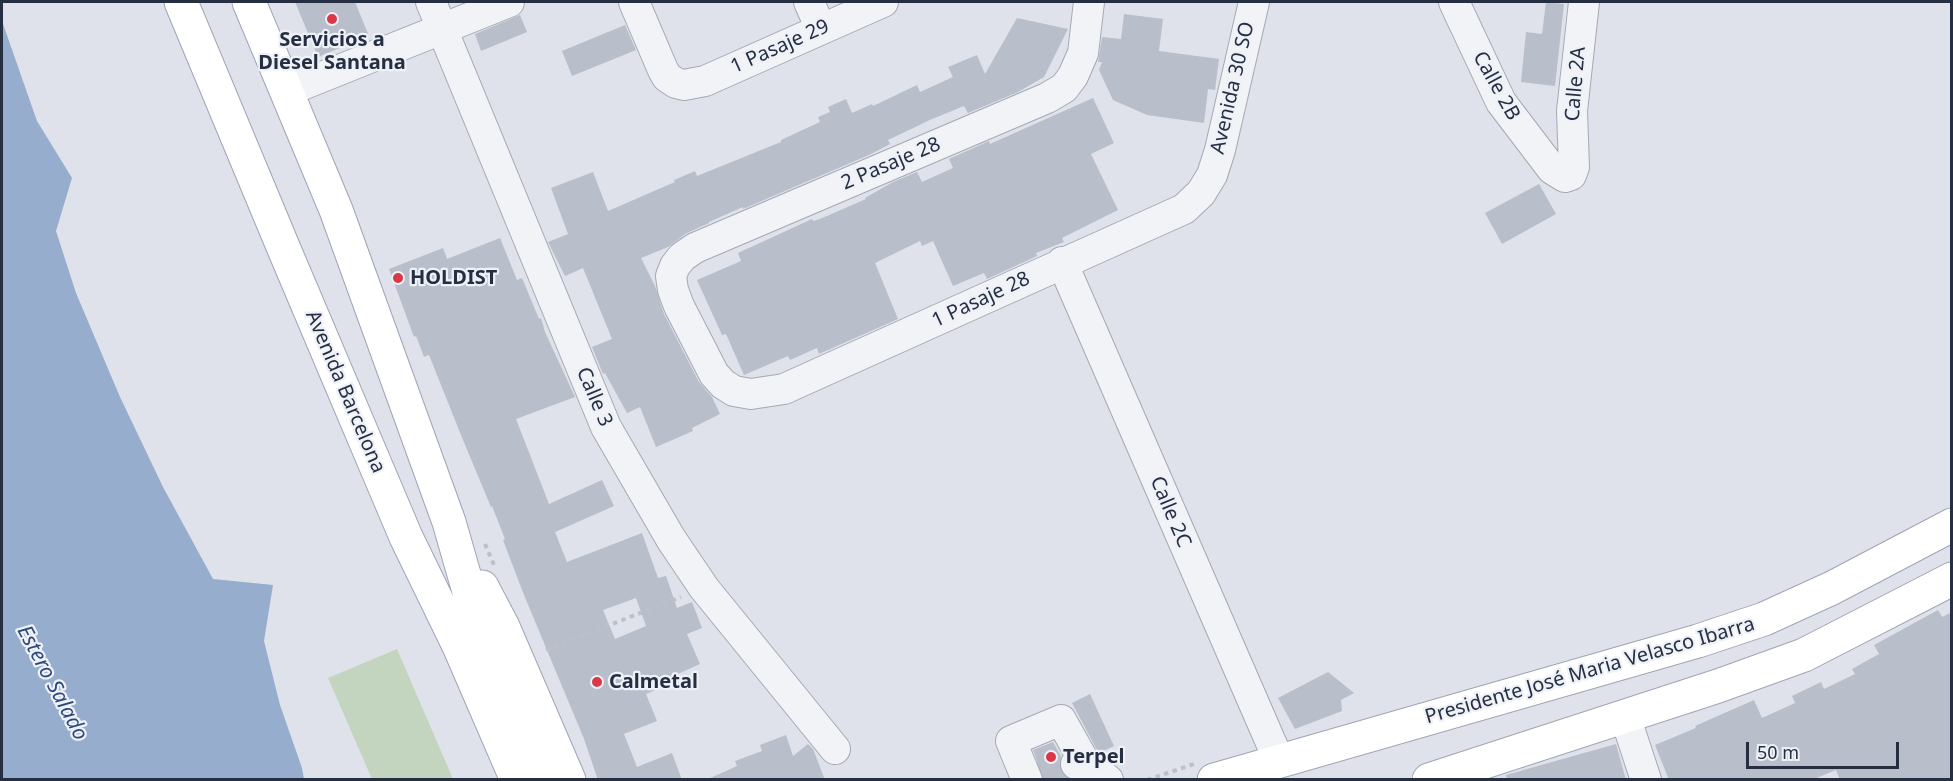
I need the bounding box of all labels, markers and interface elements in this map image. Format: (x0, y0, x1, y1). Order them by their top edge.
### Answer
marker: Servicios a Diesel Santana (325, 12, 339, 26)
street label: 1 Pasaje 29 (727, 15, 833, 79)
street label: Avenida 30 SO (1206, 19, 1260, 157)
place label: Servicios a Diesel Santana (258, 28, 406, 75)
street label: Calle 2A (1561, 46, 1591, 122)
street label: Calle 2B (1467, 47, 1525, 125)
street label: 2 Pasaje 28 (838, 132, 944, 196)
place label: HOLDIST (410, 266, 497, 290)
street label: 1 Pasaje 28 (928, 267, 1034, 333)
marker: HOLDIST (391, 271, 405, 285)
street label: Avenida Barcelona (300, 307, 390, 477)
street label: Calle 3 (571, 364, 617, 430)
street label: Calle 2C (1144, 473, 1196, 551)
street label: Presidente José Maria Velasco Ibarra (1422, 612, 1758, 730)
water label: Estero Salado (11, 621, 93, 745)
place label: Calmetal (609, 670, 698, 694)
marker: Calmetal (590, 675, 604, 689)
scale bar (1749, 730, 1902, 768)
text: 50 m (1757, 740, 1799, 764)
place label: Terpel (1063, 745, 1125, 769)
marker: Terpel (1044, 750, 1058, 764)

